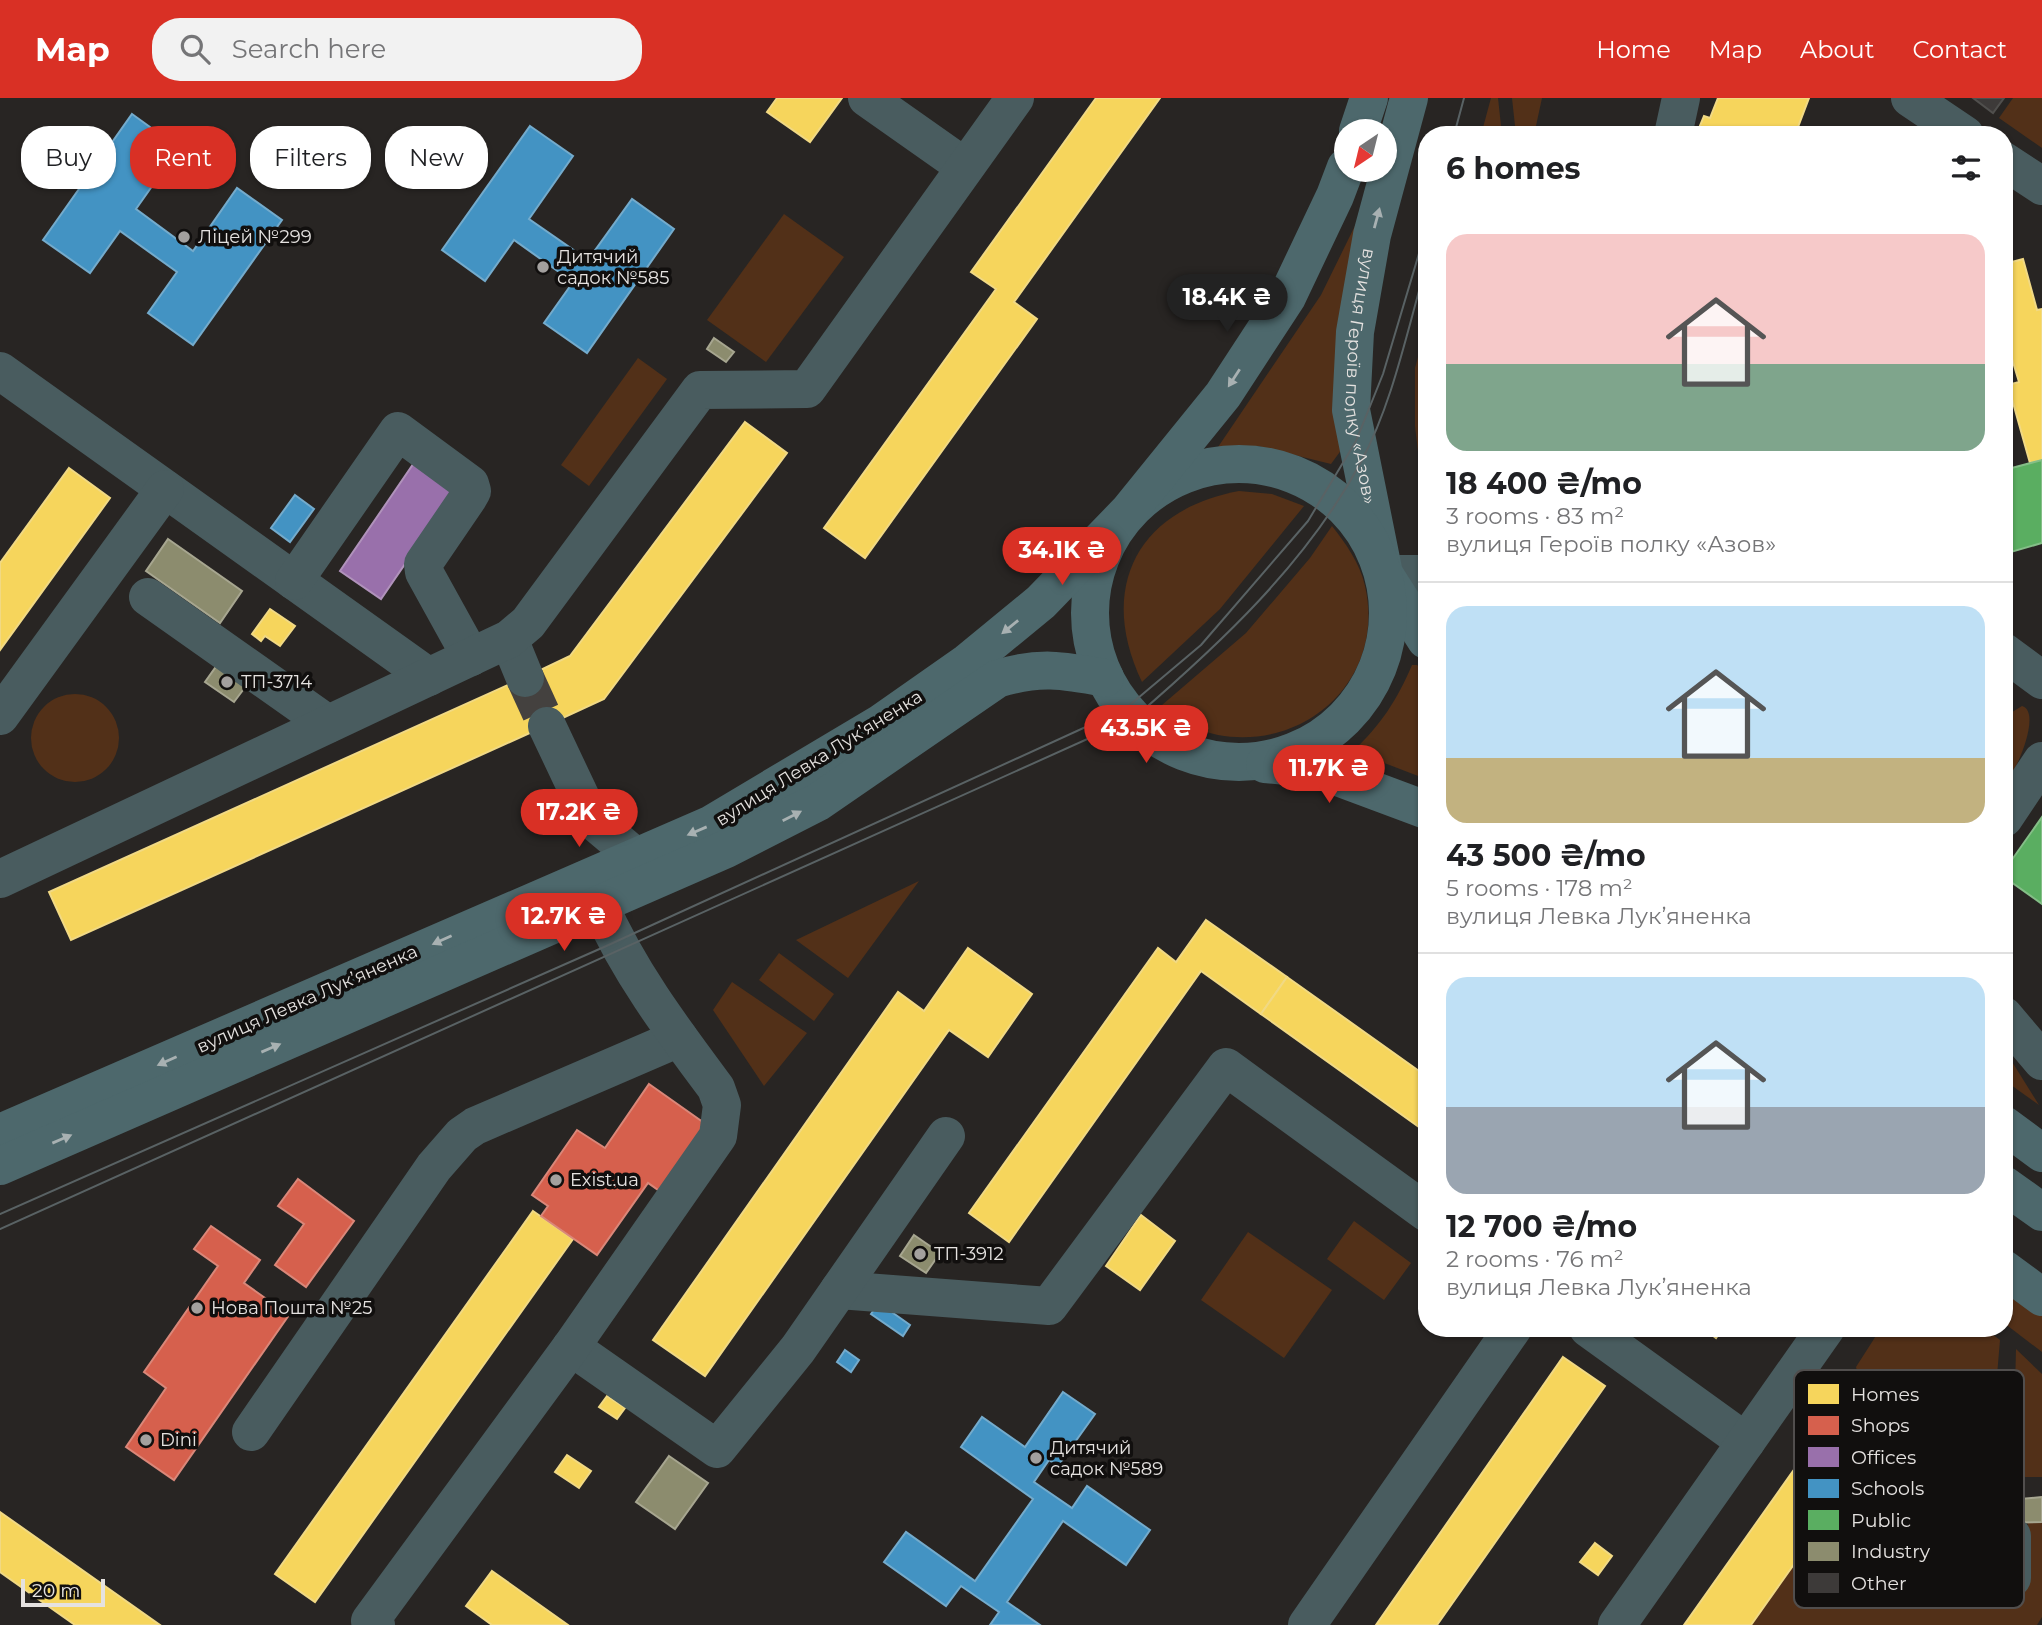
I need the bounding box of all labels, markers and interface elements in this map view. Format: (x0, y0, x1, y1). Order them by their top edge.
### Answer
search box (152, 18, 642, 81)
text: Map (35, 29, 110, 69)
icon: search (176, 30, 214, 68)
text: Search here (232, 33, 386, 65)
text: Home (1596, 35, 1671, 64)
text: Map (1709, 35, 1762, 64)
text: About (1800, 35, 1874, 64)
text: Contact (1912, 35, 2007, 64)
north arrow (1334, 119, 1396, 182)
map controls (1334, 119, 1397, 182)
chip: Buy (21, 126, 116, 189)
chip: Rent (130, 126, 236, 189)
chip: Filters (250, 126, 371, 189)
chip: New (385, 126, 488, 189)
icon: filters (1947, 149, 1985, 187)
text: 6 homes (1446, 150, 1581, 187)
one-way arrow (1372, 207, 1382, 228)
place label: Ліцей №299 (198, 226, 312, 248)
marker: Ліцей №299 (176, 229, 192, 245)
place label: Дитячий садок №585 (557, 246, 669, 289)
street label: вулиця Героїв полку «Азов» (1340, 247, 1381, 506)
marker: Дитячий садок №585 (535, 259, 551, 275)
pin: 18.4K ₴ (1162, 274, 1292, 334)
icon: home (1653, 279, 1779, 405)
text: 18.4K ₴ (1183, 283, 1271, 311)
one-way arrow (1228, 368, 1241, 388)
text: 18 400 ₴/mo (1446, 465, 1642, 502)
text: 3 rooms · 83 m² (1446, 502, 1624, 530)
pin: 34.1K ₴ (997, 528, 1127, 587)
text: вулиця Героїв полку «Азов» (1446, 530, 1776, 558)
text: 34.1K ₴ (1018, 536, 1106, 564)
one-way arrow (1001, 619, 1018, 634)
icon: home (1653, 651, 1779, 777)
place label: ТП-3714 (241, 671, 312, 693)
marker: ТП-3714 (219, 674, 235, 690)
street label: вулиця Левка Лукʼяненка (712, 685, 926, 831)
pin: 43.5K ₴ (1081, 706, 1211, 765)
text: 43.5K ₴ (1100, 714, 1192, 742)
pin: 11.7K ₴ (1264, 746, 1394, 805)
text: 11.7K ₴ (1289, 754, 1369, 782)
pin: 17.2K ₴ (514, 790, 644, 849)
text: 17.2K ₴ (537, 798, 621, 826)
one-way arrow (782, 810, 802, 821)
one-way arrow (686, 826, 707, 837)
text: 43 500 ₴/mo (1446, 837, 1646, 874)
text: 5 rooms · 178 m² (1446, 874, 1633, 902)
pin: 12.7K ₴ (499, 894, 629, 953)
text: 12.7K ₴ (521, 902, 607, 930)
text: вулиця Левка Лукʼяненка (1446, 902, 1752, 930)
one-way arrow (432, 934, 453, 945)
street label: вулиця Левка Лукʼяненка (193, 940, 421, 1058)
icon: home (1653, 1022, 1779, 1148)
one-way arrow (261, 1043, 282, 1054)
one-way arrow (156, 1055, 177, 1066)
one-way arrow (52, 1133, 73, 1144)
place label: Exist.ua (570, 1169, 639, 1191)
marker: Exist.ua (548, 1172, 564, 1188)
text: 12 700 ₴/mo (1446, 1208, 1637, 1245)
place label: ТП-3912 (934, 1243, 1004, 1265)
text: 2 rooms · 76 m² (1446, 1245, 1624, 1273)
marker: ТП-3912 (912, 1246, 928, 1262)
text: вулиця Левка Лукʼяненка (1446, 1273, 1752, 1301)
place label: Нова Пошта №25 (211, 1297, 372, 1319)
marker: Нова Пошта №25 (189, 1300, 205, 1316)
legend (1794, 1370, 2024, 1608)
text: Homes (1851, 1383, 1919, 1406)
text: Shops (1851, 1414, 1910, 1437)
place label: Dini (160, 1429, 197, 1451)
marker: Dini (138, 1432, 154, 1448)
place label: Дитячий садок №589 (1050, 1437, 1163, 1480)
text: Offices (1851, 1446, 1916, 1469)
marker: Дитячий садок №589 (1028, 1450, 1044, 1466)
text: Schools (1851, 1477, 1924, 1500)
text: Public (1851, 1509, 1911, 1532)
text: Industry (1851, 1540, 1931, 1563)
text: Other (1851, 1572, 1907, 1595)
scale bar (21, 1576, 105, 1608)
text: 20 m (32, 1579, 80, 1602)

